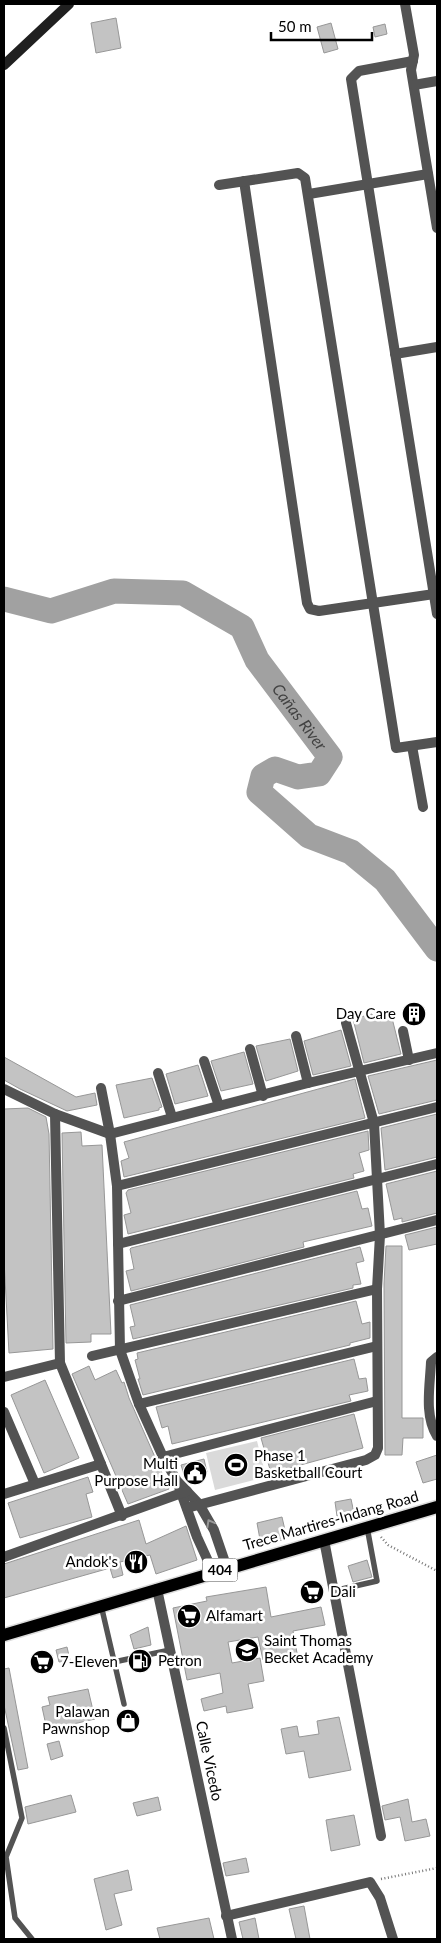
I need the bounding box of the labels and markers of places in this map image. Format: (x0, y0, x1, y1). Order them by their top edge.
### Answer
building icon: Day Care (401, 1001, 427, 1027)
place label: Day Care (336, 1004, 396, 1022)
place label: Phase 1 Basketball Court (254, 1446, 363, 1481)
sports icon: Phase 1 Basketball Court (223, 1452, 249, 1478)
place label: Multi Purpose Hall (94, 1454, 178, 1489)
public building icon: Multi Purpose Hall (182, 1460, 208, 1486)
restaurant icon: Andok's (123, 1549, 149, 1575)
place label: Andok's (66, 1552, 118, 1570)
supermarket icon: Dali (299, 1579, 325, 1605)
place label: Dali (330, 1582, 356, 1600)
supermarket icon: Alfamart (176, 1603, 202, 1629)
place label: Alfamart (206, 1606, 264, 1624)
place label: Saint Thomas Becket Academy (264, 1631, 373, 1666)
school or university icon: Saint Thomas Becket Academy (234, 1637, 260, 1663)
fuel station icon: Petron (127, 1648, 153, 1674)
supermarket icon: 7-Eleven (29, 1649, 55, 1675)
place label: Petron (158, 1651, 202, 1669)
place label: 7-Eleven (60, 1652, 118, 1670)
place label: Palawan Pawnshop (42, 1702, 110, 1737)
shop icon: Palawan Pawnshop (115, 1708, 141, 1734)

